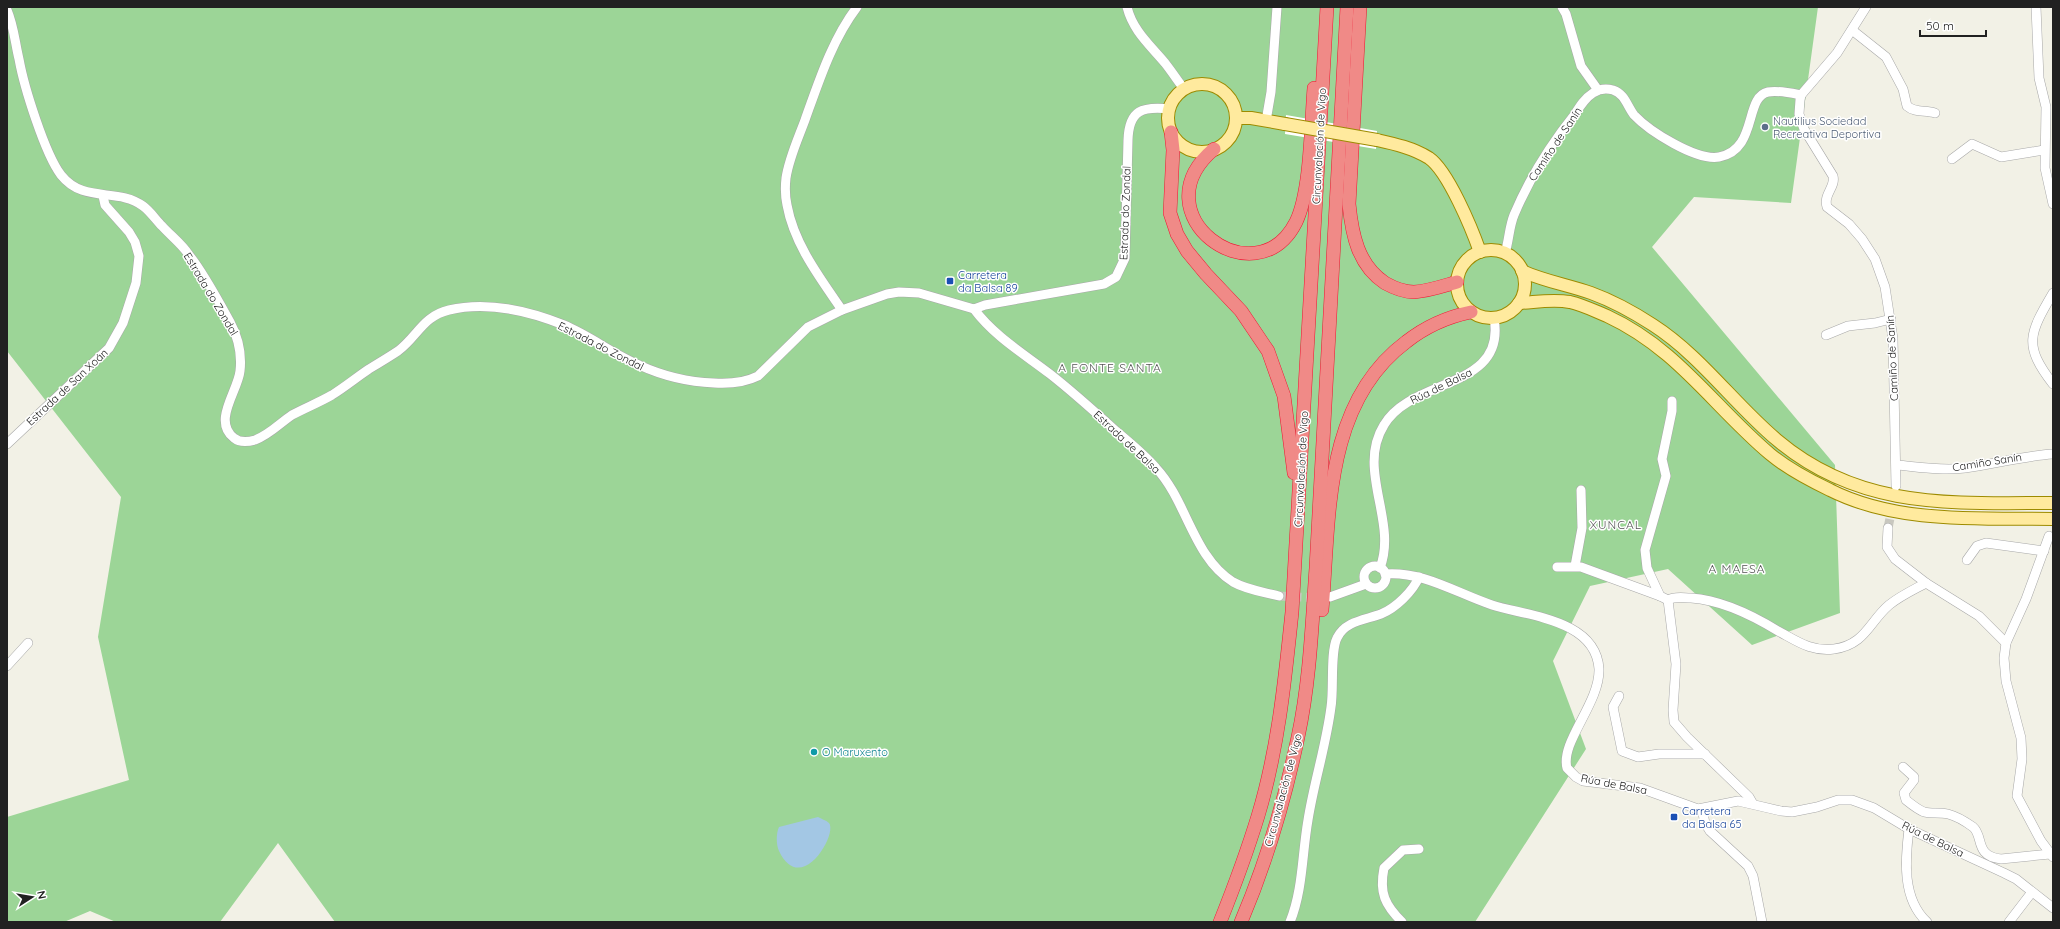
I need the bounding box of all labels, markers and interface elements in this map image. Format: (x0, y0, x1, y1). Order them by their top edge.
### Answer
scale bar (1920, 12, 1986, 38)
text: 50 m (1926, 18, 1954, 33)
street label: Circunvalación de Vigo (1309, 87, 1329, 204)
street label: Camiño de Sanín (1525, 104, 1585, 184)
place label: Nautilius Sociedad Recreativa Deportiva (1773, 114, 1881, 141)
marker: Nautilius Sociedad Recreativa Deportiva (1760, 122, 1770, 132)
street label: Estrada do Zondal (1116, 166, 1134, 260)
street label: Estrada do Zondal (181, 250, 241, 338)
place label: Carretera da Balsa 89 (958, 268, 1018, 295)
marker: Carretera da Balsa 89 (945, 276, 955, 286)
street label: Camiño de Sanín (1883, 315, 1901, 401)
street label: Estrada do Zondal (556, 318, 646, 374)
street label: Estrada de San Xoán (23, 346, 111, 428)
district label: A FONTE SANTA (1058, 360, 1162, 375)
street label: Rúa de Balsa (1408, 365, 1474, 407)
street label: Estrada de Balsa (1091, 407, 1163, 477)
street label: Circunvalación de Vigo (1291, 410, 1311, 527)
street label: Camiño Sanín (1951, 450, 2023, 474)
district label: XUNCAL (1590, 517, 1642, 532)
district label: A MAESA (1708, 561, 1766, 576)
street label: Circunvalación de Vigo (1261, 732, 1305, 848)
place label: O Maruxento (822, 745, 888, 759)
marker: O Maruxento (809, 747, 819, 757)
street label: Rúa de Balsa (1580, 771, 1648, 797)
place label: Carretera da Balsa 65 (1682, 804, 1742, 831)
marker: Carretera da Balsa 65 (1669, 812, 1679, 822)
street label: Rúa de Balsa (1900, 818, 1966, 860)
north arrow (12, 877, 52, 917)
text: N (34, 890, 49, 900)

